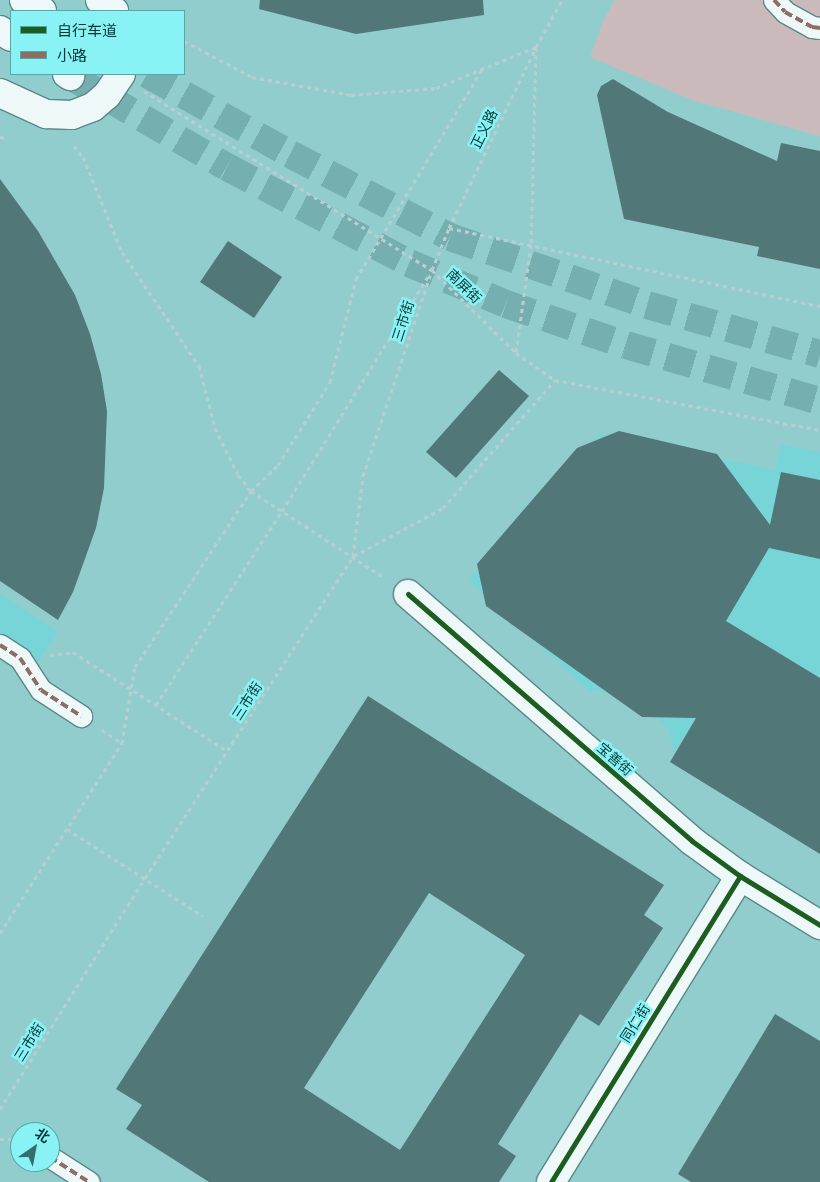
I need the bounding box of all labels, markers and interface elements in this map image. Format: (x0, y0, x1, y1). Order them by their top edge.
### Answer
legend (10, 10, 185, 75)
text: 自行车道 (57, 21, 117, 40)
text: 小路 (57, 46, 87, 65)
street label: 正义路 (467, 106, 501, 152)
street label: 南屏街 (443, 265, 485, 307)
street label: 三市街 (389, 298, 417, 344)
street label: 三市街 (229, 679, 265, 723)
street label: 宝善街 (594, 739, 636, 779)
street label: 同仁街 (617, 1001, 653, 1045)
street label: 三市街 (11, 1020, 47, 1064)
north arrow (10, 1122, 60, 1172)
text: 北 (32, 1124, 53, 1147)

